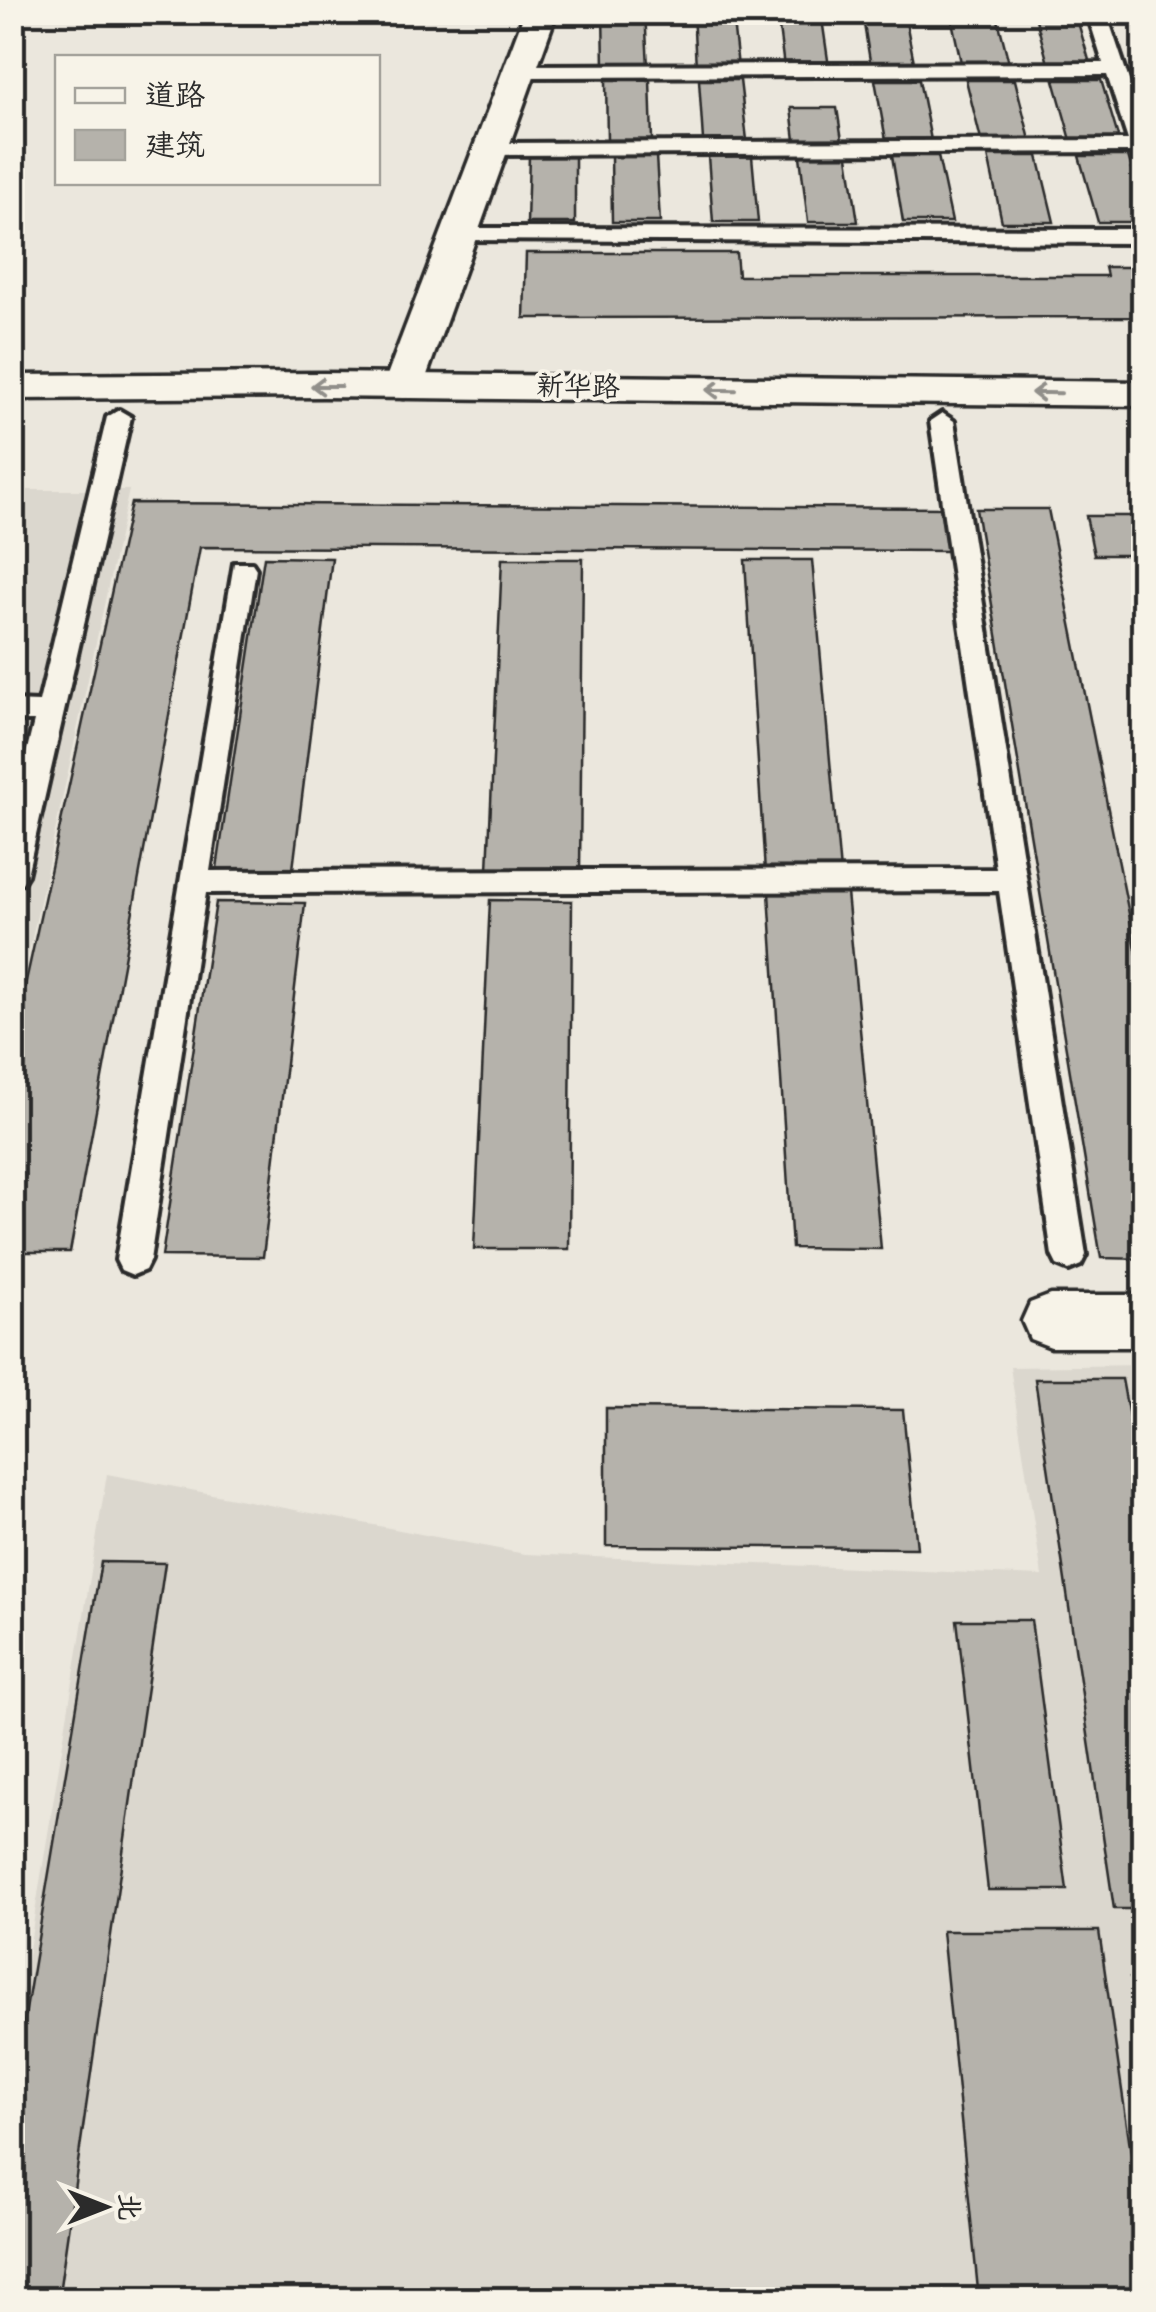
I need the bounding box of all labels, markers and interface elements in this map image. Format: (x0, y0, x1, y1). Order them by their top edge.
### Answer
legend (55, 55, 380, 185)
text: 道路 (145, 77, 205, 116)
text: 建筑 (145, 127, 205, 166)
street label: 新华路 (536, 369, 620, 407)
one-way arrow (311, 376, 344, 396)
one-way arrow (706, 380, 738, 399)
one-way arrow (1031, 384, 1064, 402)
north arrow (55, 2157, 155, 2257)
text: 北 (109, 2193, 146, 2221)

